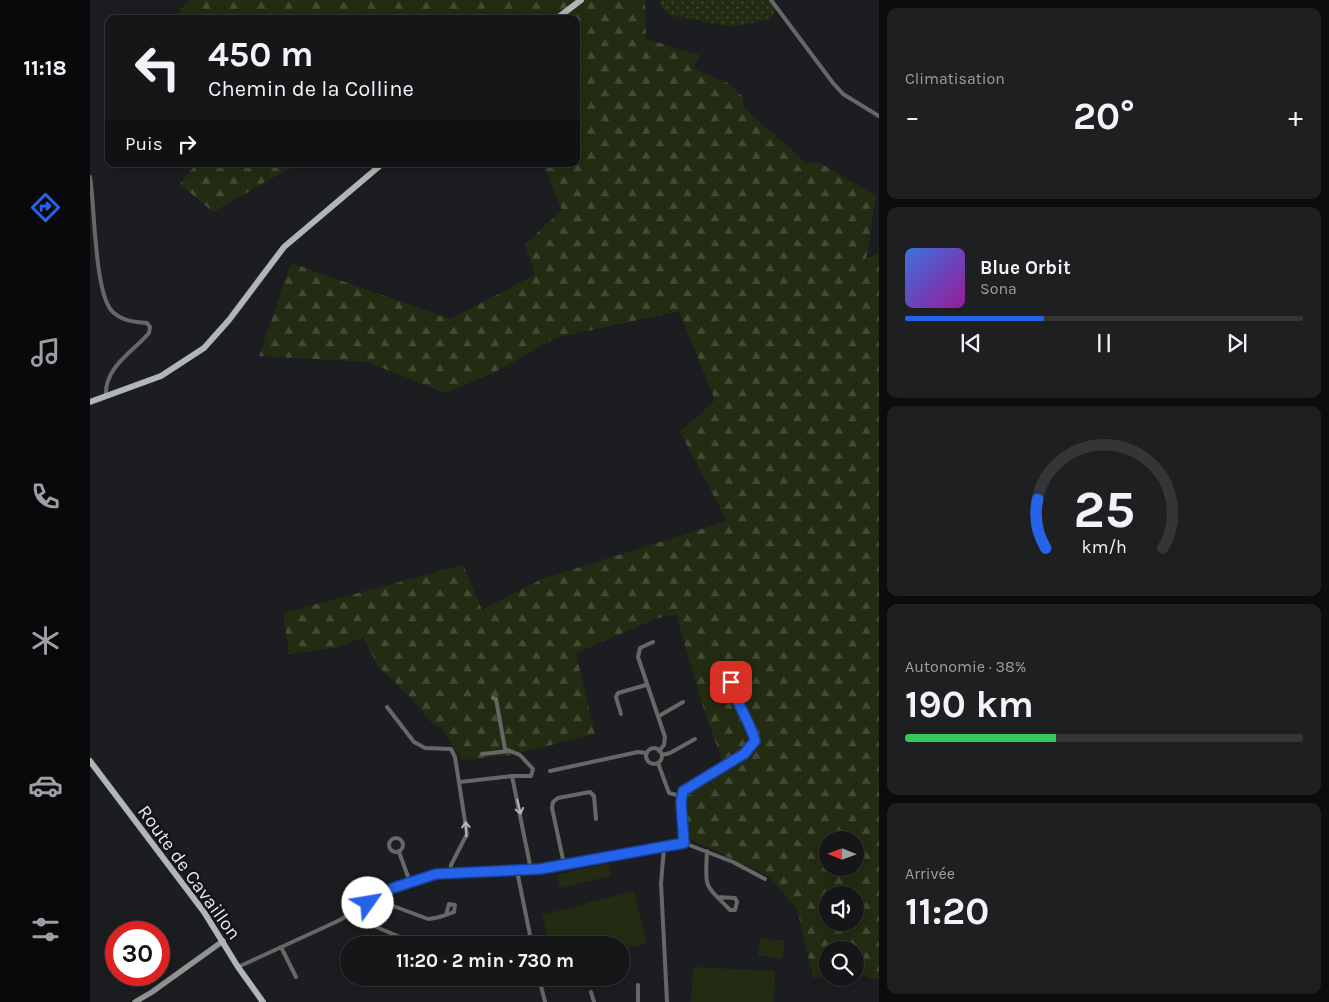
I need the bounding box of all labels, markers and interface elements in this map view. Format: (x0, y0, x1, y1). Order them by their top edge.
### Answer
text: 450 m (208, 34, 313, 75)
icon: left (125, 35, 190, 100)
text: 11:18 (23, 55, 67, 81)
text: Climatisation (905, 69, 1005, 88)
text: Chemin de la Colline (208, 76, 414, 102)
text: 20° (1073, 94, 1135, 139)
text: − (905, 100, 920, 133)
text: + (1288, 100, 1303, 133)
icon: right (173, 130, 201, 158)
text: Puis (125, 133, 163, 155)
icon: directions (28, 190, 63, 225)
text: Blue Orbit (980, 257, 1071, 279)
text: Sona (980, 279, 1017, 298)
icon: previous (957, 329, 985, 357)
icon: pause (1090, 329, 1118, 357)
icon: next (1223, 329, 1251, 357)
icon: music (28, 335, 63, 370)
icon: phone (28, 479, 63, 514)
text: 25 (1073, 479, 1135, 540)
text: km/h (1081, 537, 1127, 558)
icon: climate (28, 623, 63, 658)
text: Autonomie · 38% (905, 657, 1026, 676)
pin (710, 661, 752, 703)
icon: arrive (717, 668, 745, 696)
text: 190 km (905, 682, 1034, 727)
icon: car (28, 768, 63, 803)
one-way arrow (515, 798, 524, 814)
street label: Route de Cavaillon (133, 801, 245, 944)
one-way arrow (461, 821, 470, 837)
north arrow (819, 831, 864, 876)
map controls (819, 831, 864, 986)
text: Arrivée (905, 864, 955, 883)
position arrow (341, 876, 393, 928)
button: sound (819, 886, 864, 931)
text: 11:20 (905, 889, 989, 934)
icon: filters (28, 912, 63, 947)
speed limit sign: 30 (105, 921, 170, 986)
button: search (819, 941, 864, 986)
text: 11:20 · 2 min · 730 m (396, 950, 574, 972)

